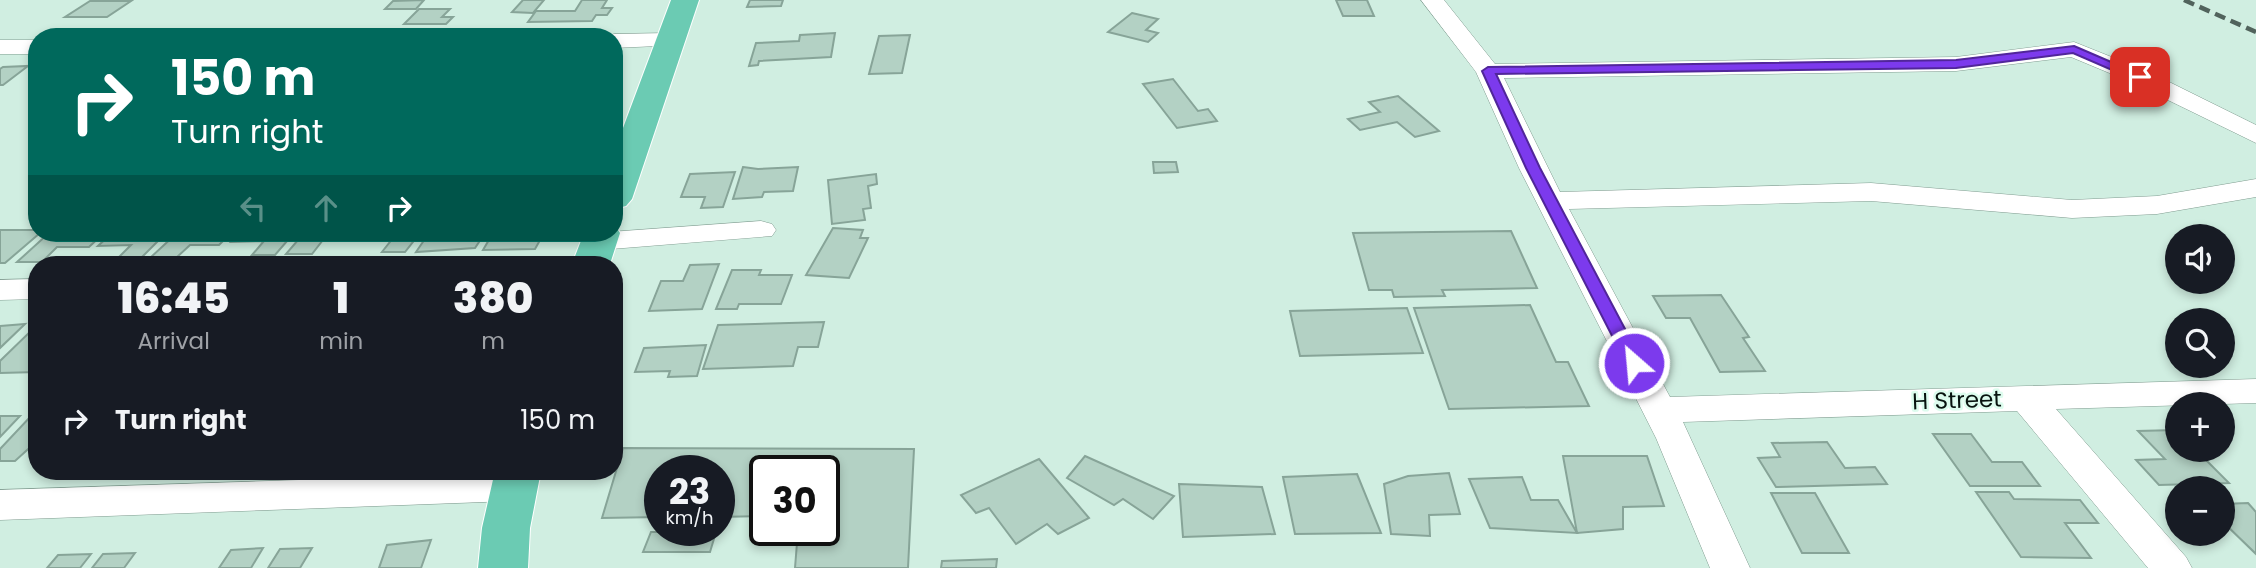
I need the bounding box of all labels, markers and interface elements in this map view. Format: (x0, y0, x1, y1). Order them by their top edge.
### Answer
text: 150 m (171, 44, 316, 112)
pin (2110, 47, 2170, 107)
icon: right (56, 56, 147, 147)
icon: arrive (2121, 58, 2159, 96)
text: Turn right (171, 109, 323, 154)
icon: left (234, 189, 272, 227)
icon: ahead (307, 189, 345, 227)
icon: right (380, 189, 418, 227)
map controls (2165, 224, 2235, 546)
button: sound (2165, 224, 2235, 294)
text: 16:45 (118, 269, 230, 328)
text: 1 (333, 269, 349, 328)
text: 380 (453, 269, 533, 328)
button: search (2165, 308, 2235, 378)
text: Arrival (137, 325, 210, 357)
text: min (319, 325, 363, 357)
text: m (481, 325, 505, 357)
position arrow (1597, 326, 1671, 400)
street label: H Street (1912, 382, 2002, 418)
button: + (2165, 392, 2235, 462)
icon: right (56, 402, 94, 440)
text: Turn right (115, 402, 247, 438)
text: 150 m (520, 402, 595, 438)
speed limit sign: 30 (749, 455, 840, 546)
text: 23 (669, 467, 710, 516)
button: − (2165, 476, 2235, 546)
text: km/h (666, 505, 713, 530)

